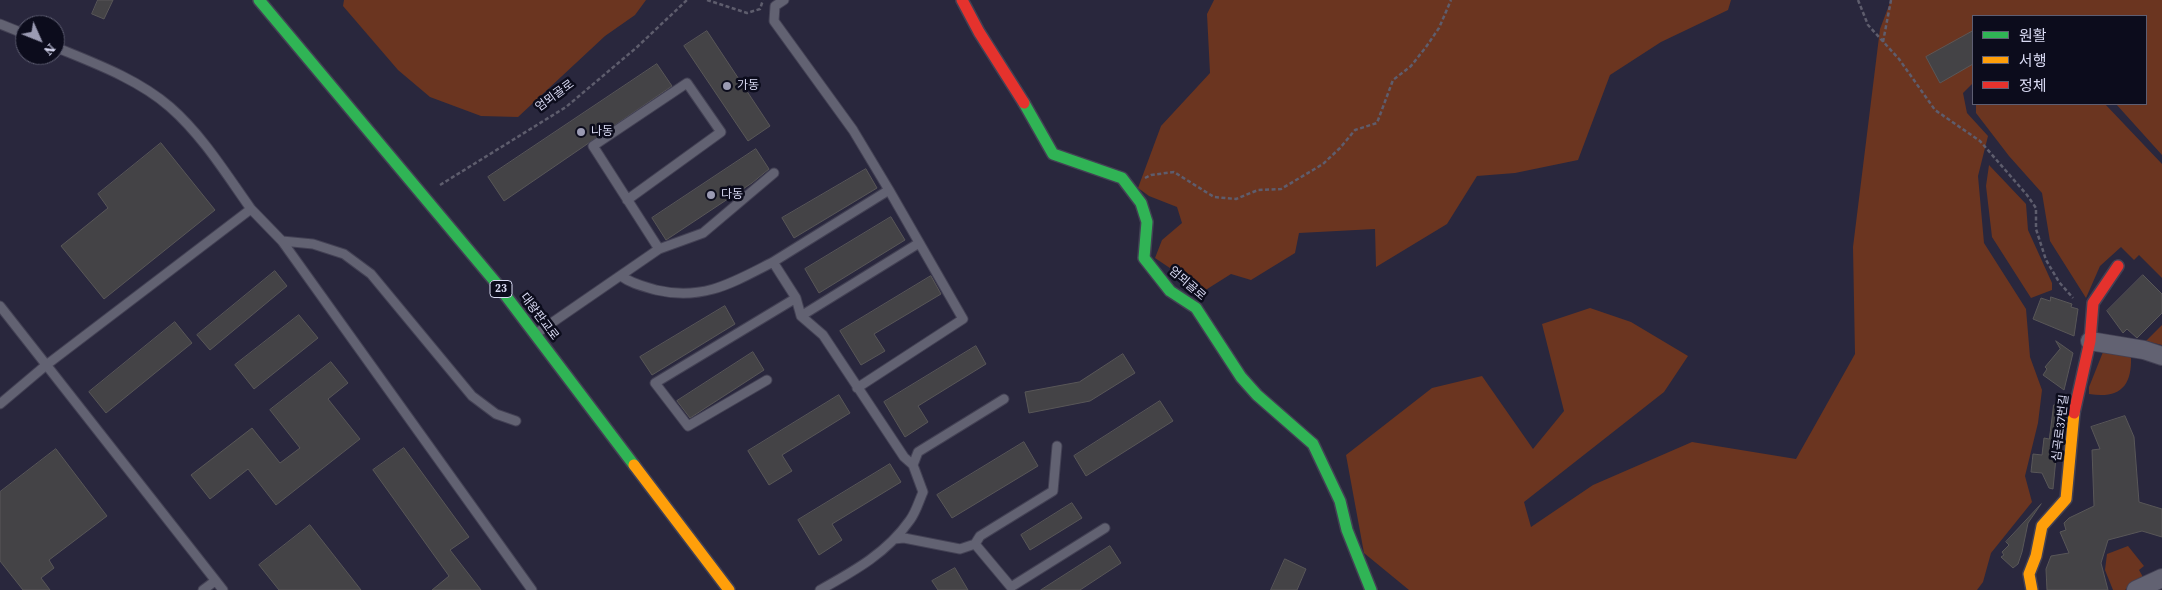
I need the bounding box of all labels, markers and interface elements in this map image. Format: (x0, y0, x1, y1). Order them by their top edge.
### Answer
north arrow (15, 15, 65, 65)
legend (1972, 15, 2147, 105)
text: 원활 (2019, 25, 2047, 46)
text: N (39, 39, 61, 60)
text: 서행 (2019, 50, 2047, 71)
text: 정체 (2019, 75, 2047, 96)
street label: 엄뫼골로 (533, 77, 577, 115)
place label: 가동 (737, 79, 759, 93)
marker: 가동 (721, 80, 733, 92)
place label: 나동 (591, 125, 613, 139)
marker: 나동 (575, 126, 587, 138)
place label: 다동 (721, 188, 743, 202)
marker: 다동 (705, 189, 717, 201)
street label: 엄뫼골로 (1166, 264, 1208, 304)
road number: 23 (490, 280, 512, 298)
street label: 대왕판교로 (517, 291, 561, 343)
street label: 심곡로37번길 (2050, 394, 2072, 462)

